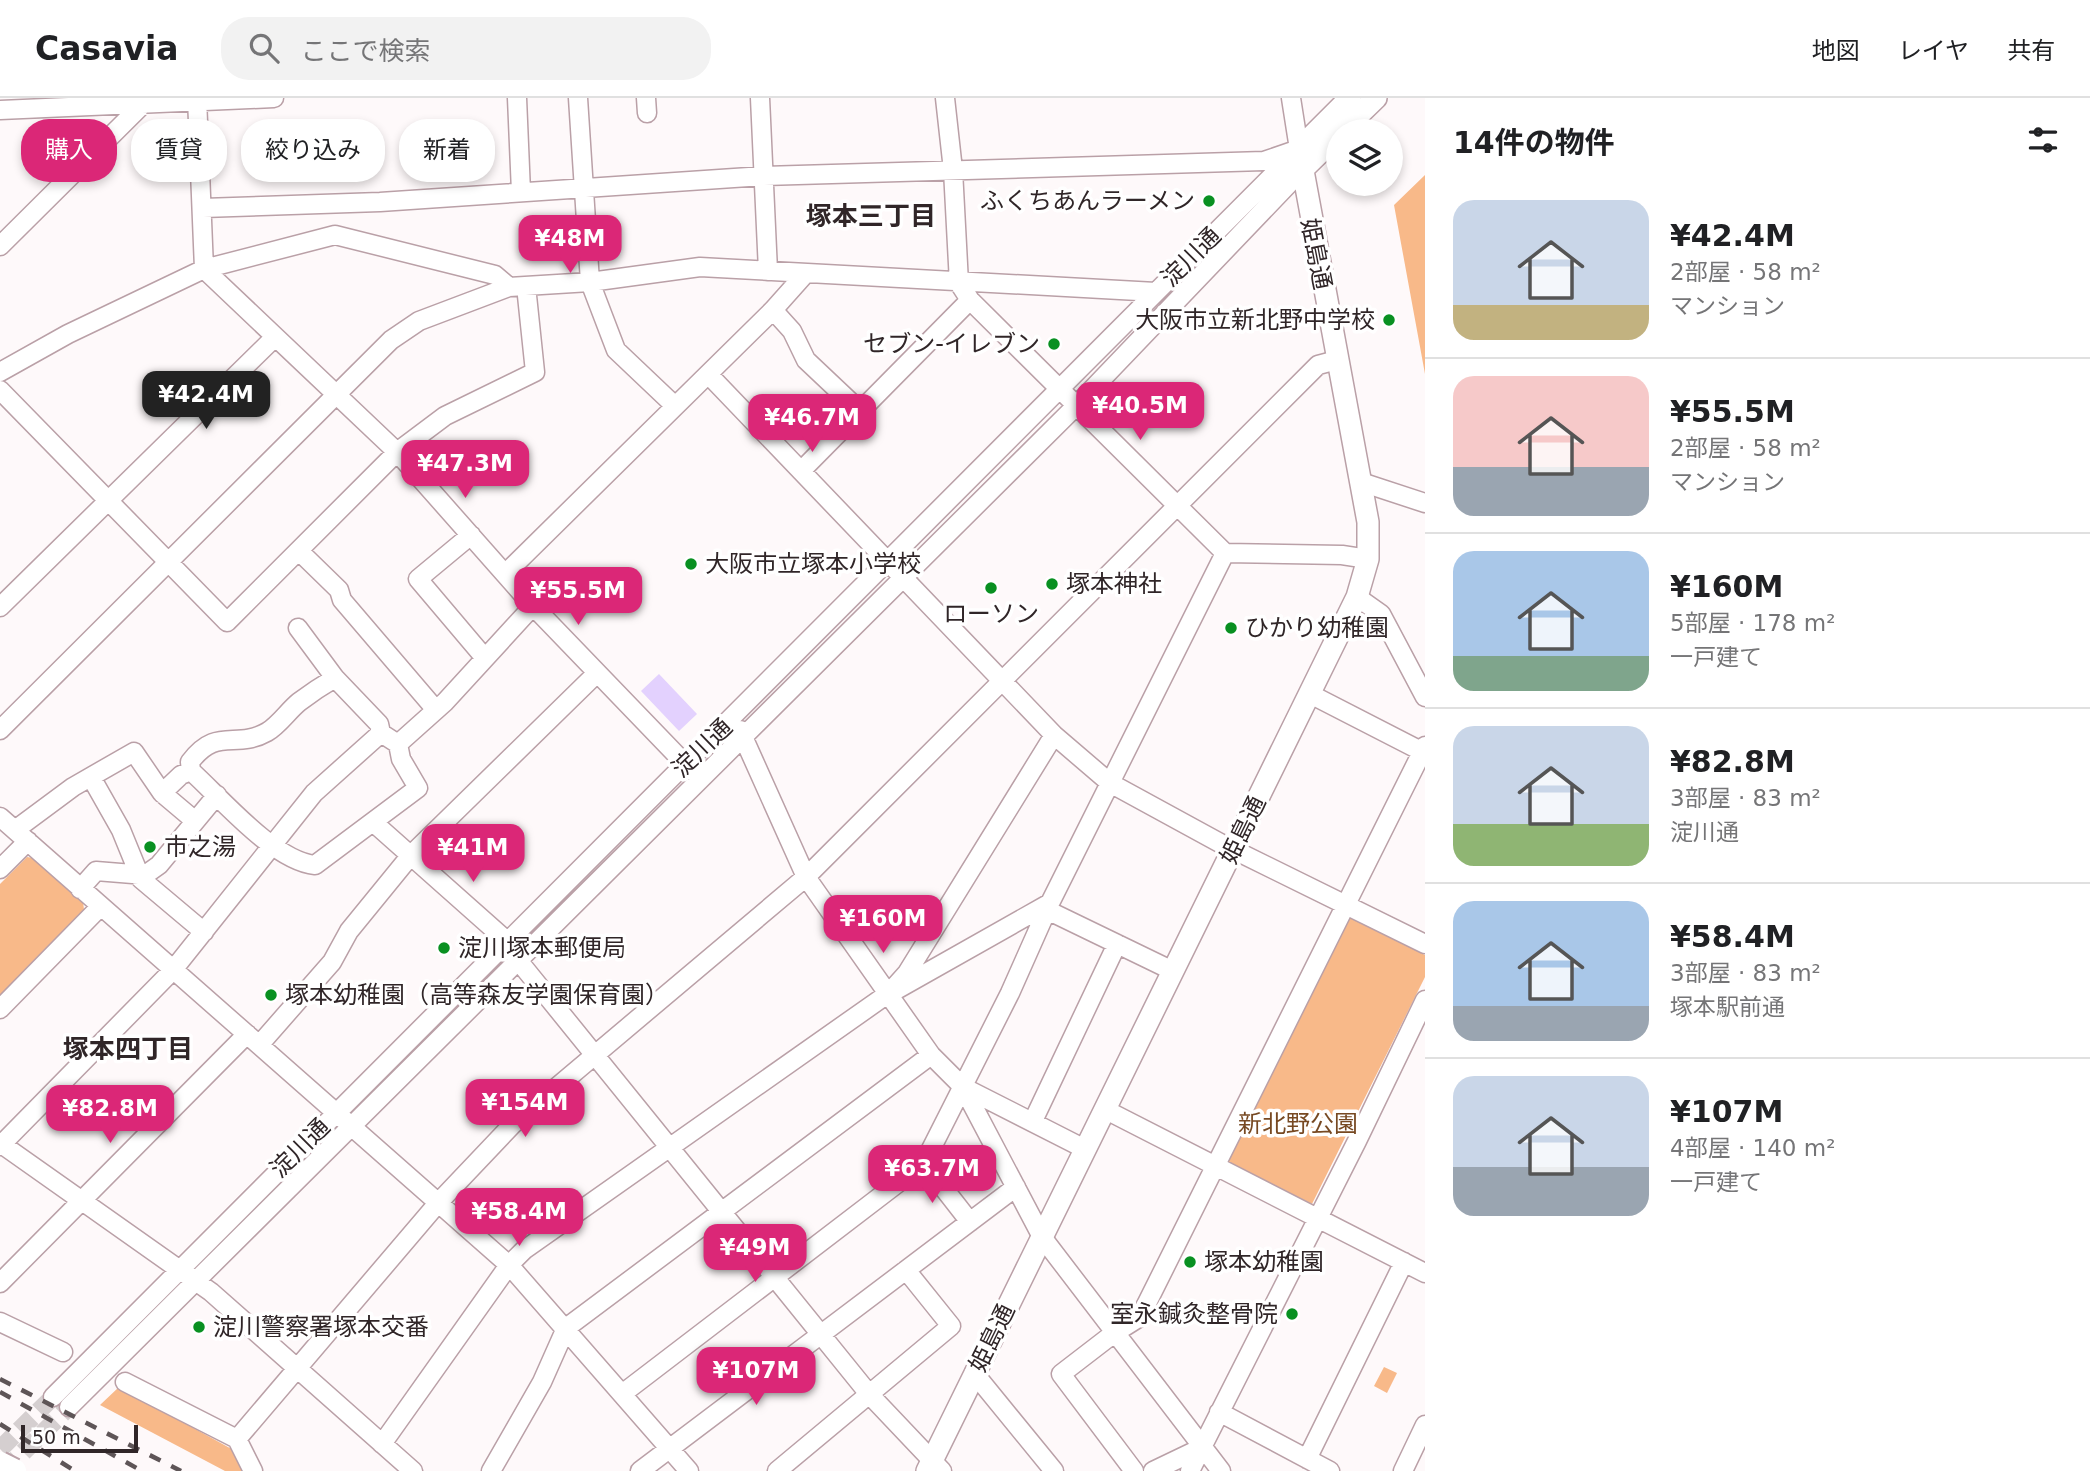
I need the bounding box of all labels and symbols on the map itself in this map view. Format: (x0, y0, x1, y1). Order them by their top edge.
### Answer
place label: ふくちあんラーメン (980, 187, 1195, 215)
marker: ふくちあんラーメン (1201, 193, 1217, 209)
district label: 塚本三丁目 (806, 201, 936, 231)
pin: ¥48M (529, 216, 611, 275)
street label: 姫島通 (1295, 216, 1337, 292)
street label: 淀川通 (1156, 222, 1226, 292)
place label: 大阪市立新北野中学校 (1135, 306, 1375, 334)
marker: 大阪市立新北野中学校 (1381, 312, 1397, 328)
place label: セブン-イレブン (863, 330, 1040, 358)
marker: セブン-イレブン (1046, 336, 1062, 352)
pin: ¥42.4M (149, 372, 263, 431)
pin: ¥40.5M (1083, 382, 1197, 442)
pin: ¥46.7M (755, 394, 869, 454)
pin: ¥47.3M (408, 440, 522, 500)
place label: 大阪市立塚本小学校 (705, 550, 921, 578)
marker: 大阪市立塚本小学校 (683, 556, 699, 572)
pin: ¥55.5M (521, 568, 635, 627)
place label: 塚本神社 (1066, 570, 1162, 598)
marker: 塚本神社 (1044, 576, 1060, 592)
marker: ローソン (983, 580, 999, 596)
place label: ローソン (943, 600, 1039, 628)
place label: ひかり幼稚園 (1245, 614, 1389, 642)
marker: ひかり幼稚園 (1223, 620, 1239, 636)
street label: 淀川通 (666, 713, 738, 783)
street label: 姫島通 (1215, 792, 1271, 868)
pin: ¥41M (432, 824, 514, 884)
place label: 市之湯 (164, 833, 236, 861)
marker: 市之湯 (142, 839, 158, 855)
pin: ¥160M (834, 896, 932, 955)
place label: 淀川塚本郵便局 (458, 934, 626, 962)
marker: 淀川塚本郵便局 (436, 940, 452, 956)
place label: 塚本幼稚園（高等森友学園保育園） (285, 981, 669, 1009)
marker: 塚本幼稚園（高等森友学園保育園） (263, 987, 279, 1003)
district label: 塚本四丁目 (63, 1034, 193, 1064)
pin: ¥154M (476, 1080, 574, 1139)
pin: ¥82.8M (53, 1086, 167, 1145)
park label: 新北野公園 (1238, 1110, 1358, 1138)
street label: 淀川通 (265, 1113, 335, 1183)
pin: ¥63.7M (875, 1146, 989, 1205)
pin: ¥58.4M (462, 1188, 576, 1248)
pin: ¥49M (714, 1224, 796, 1284)
place label: 塚本幼稚園 (1204, 1248, 1324, 1276)
marker: 塚本幼稚園 (1182, 1254, 1198, 1270)
street label: 姫島通 (964, 1300, 1020, 1376)
place label: 室永鍼灸整骨院 (1110, 1300, 1278, 1328)
marker: 室永鍼灸整骨院 (1284, 1306, 1300, 1322)
place label: 淀川警察署塚本交番 (213, 1313, 429, 1341)
marker: 淀川警察署塚本交番 (191, 1319, 207, 1335)
pin: ¥107M (707, 1348, 805, 1407)
scale bar (21, 1422, 138, 1454)

